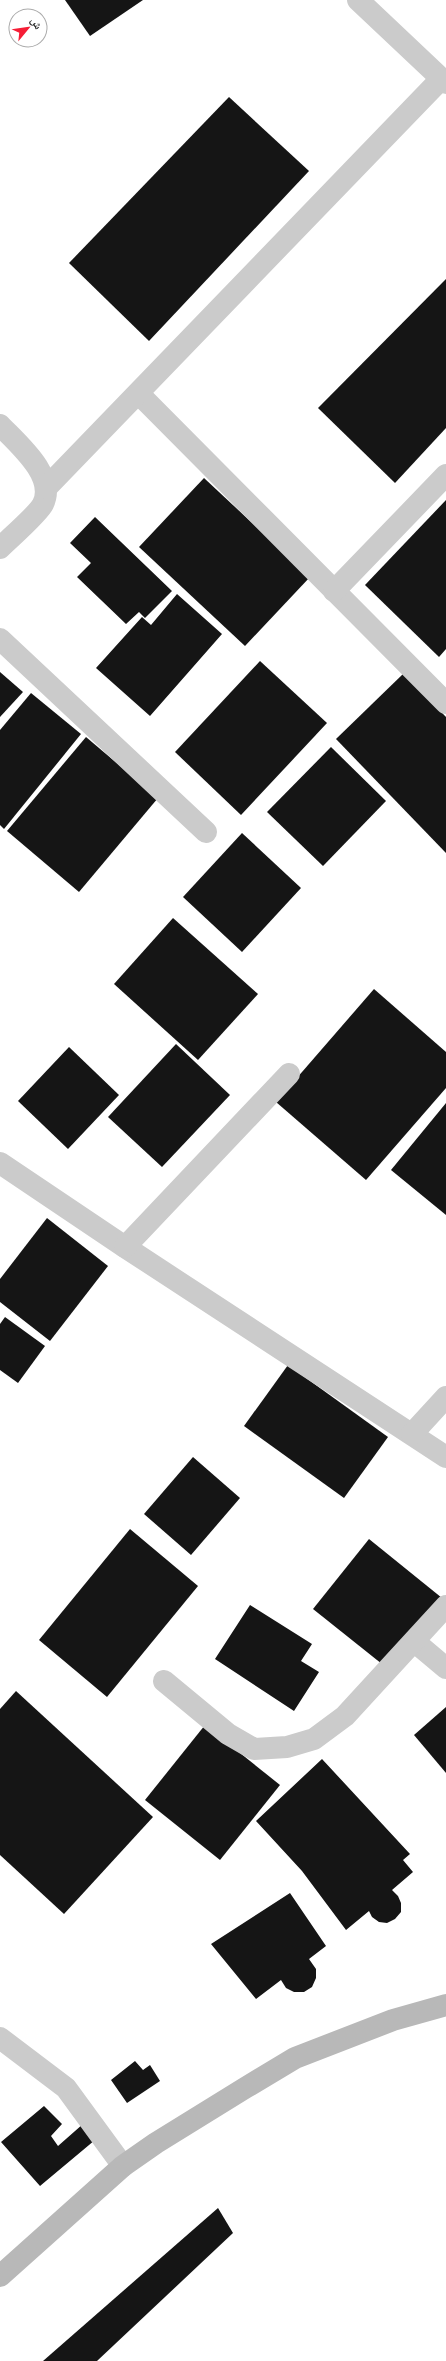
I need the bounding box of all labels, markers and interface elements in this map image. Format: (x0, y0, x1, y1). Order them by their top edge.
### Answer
north arrow (8, 8, 48, 48)
text: ش (27, 15, 46, 32)

